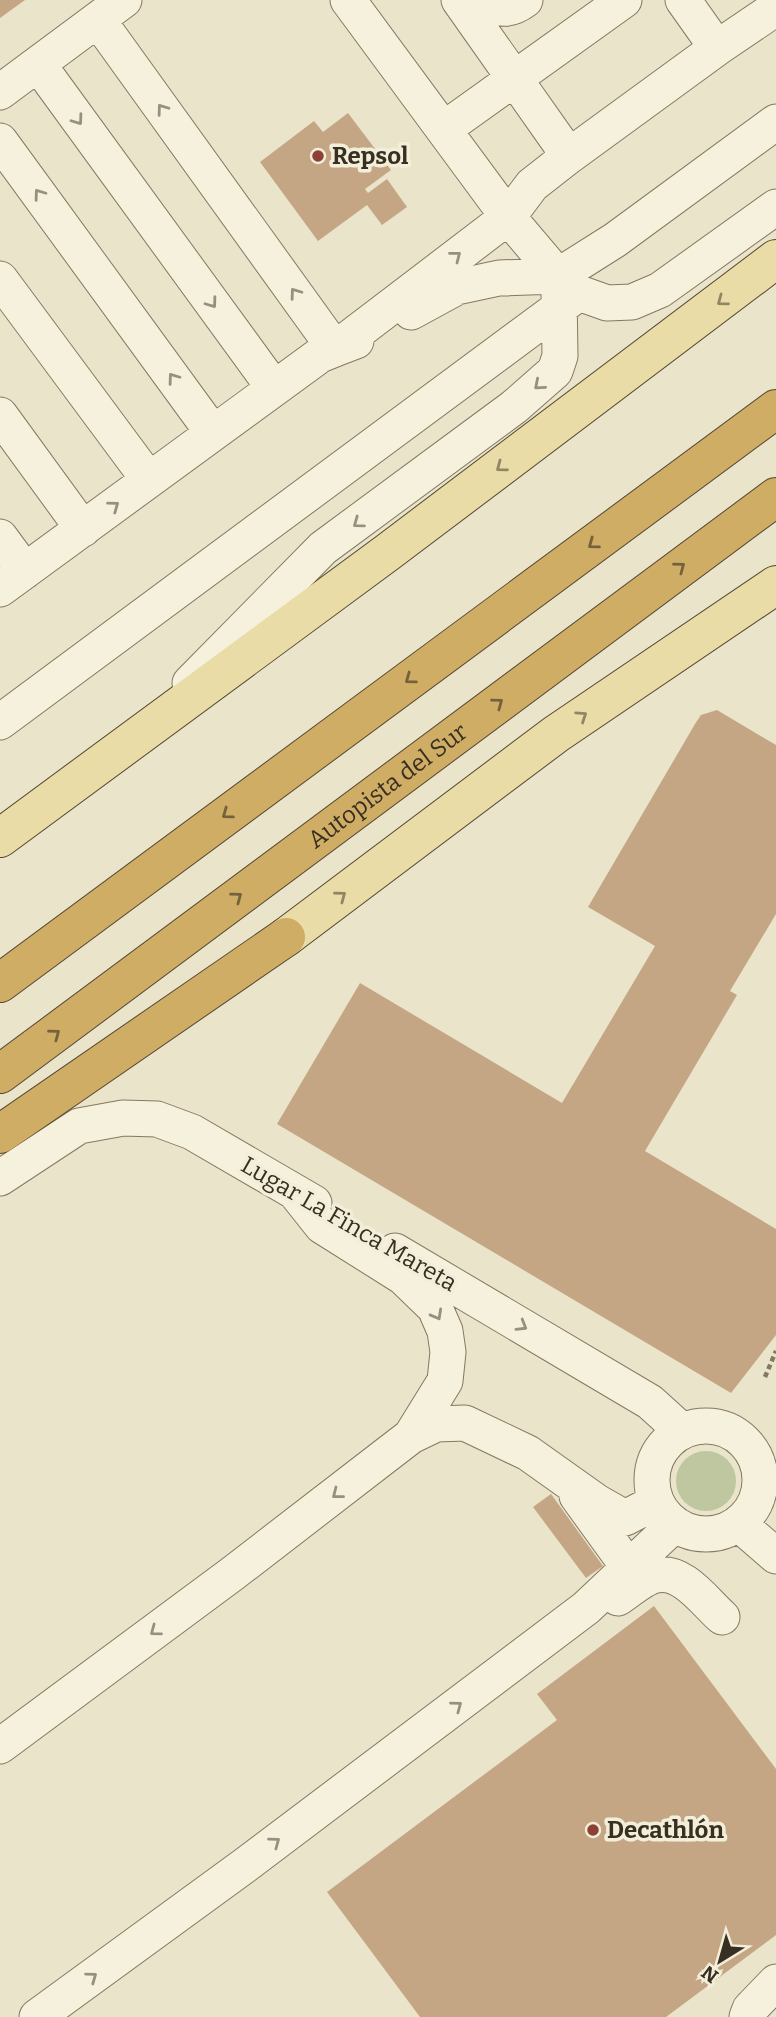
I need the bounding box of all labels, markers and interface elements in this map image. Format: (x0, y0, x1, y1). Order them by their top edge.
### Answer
one-way arrow (158, 104, 170, 117)
one-way arrow (70, 112, 82, 124)
place label: Repsol (332, 142, 409, 170)
marker: Repsol (310, 148, 326, 164)
one-way arrow (35, 189, 47, 202)
one-way arrow (448, 252, 461, 265)
one-way arrow (291, 289, 304, 301)
one-way arrow (717, 292, 729, 305)
one-way arrow (204, 295, 217, 308)
one-way arrow (169, 373, 181, 386)
one-way arrow (535, 377, 548, 389)
one-way arrow (496, 459, 509, 472)
one-way arrow (106, 501, 119, 514)
one-way arrow (353, 514, 366, 527)
one-way arrow (588, 536, 601, 548)
one-way arrow (672, 562, 685, 575)
one-way arrow (405, 671, 418, 684)
one-way arrow (490, 698, 503, 711)
one-way arrow (574, 712, 587, 724)
street label: Autopista del Sur (302, 717, 473, 854)
one-way arrow (223, 806, 235, 819)
one-way arrow (333, 892, 346, 904)
one-way arrow (229, 893, 242, 906)
one-way arrow (47, 1029, 60, 1042)
street label: Lugar La Finca Mareta (236, 1151, 462, 1297)
one-way arrow (428, 1307, 442, 1320)
one-way arrow (515, 1318, 528, 1331)
one-way arrow (333, 1486, 346, 1498)
one-way arrow (150, 1622, 163, 1635)
one-way arrow (449, 1701, 462, 1714)
place label: Decathlón (607, 1816, 724, 1844)
marker: Decathlón (585, 1822, 601, 1838)
one-way arrow (267, 1838, 280, 1851)
north arrow (685, 1926, 755, 1996)
text: N (697, 1960, 723, 1988)
one-way arrow (84, 1973, 97, 1986)

